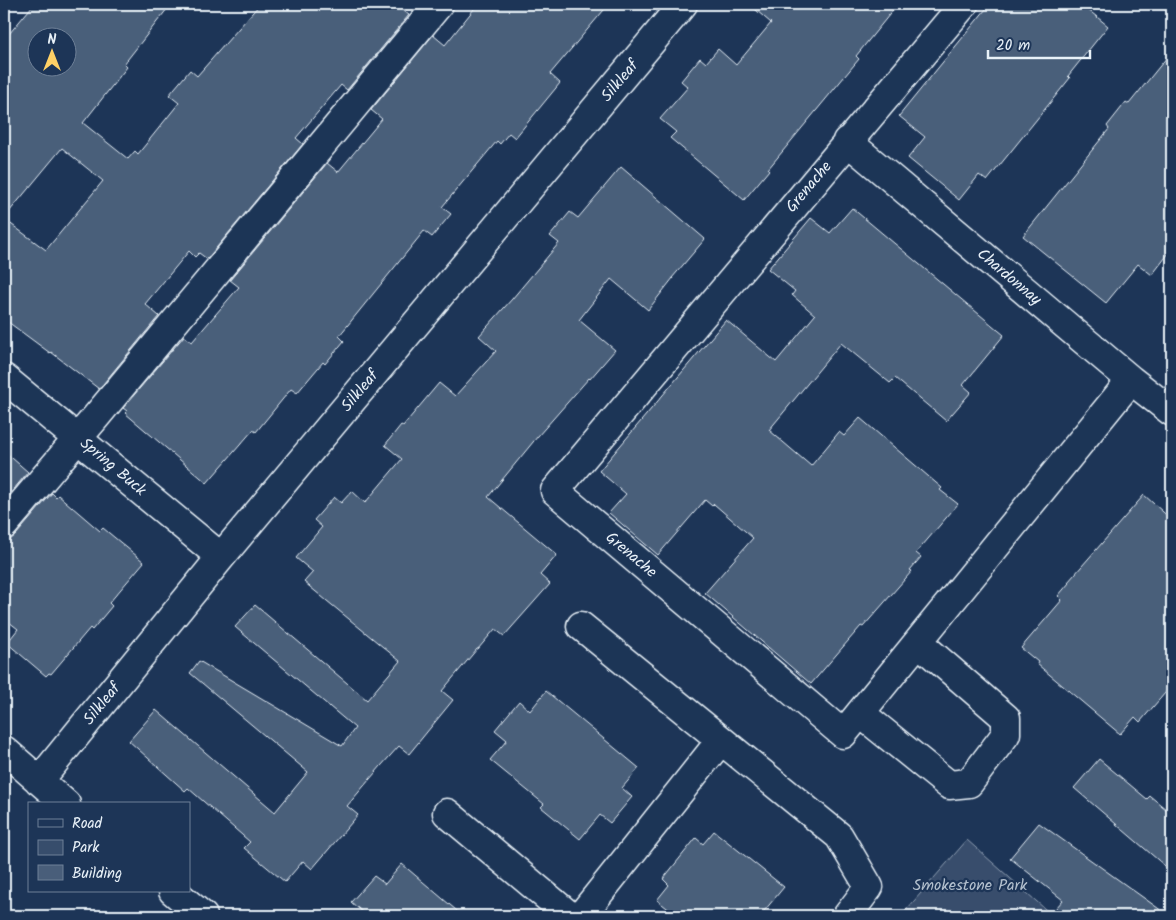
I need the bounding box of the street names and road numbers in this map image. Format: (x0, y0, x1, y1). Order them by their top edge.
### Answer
street label: Silkleaf (595, 53, 646, 108)
street label: Grenache (780, 156, 838, 218)
street label: Chardonnay (971, 242, 1047, 312)
street label: Silkleaf (335, 363, 386, 418)
street label: Spring Buck (74, 432, 152, 503)
street label: Grenache (600, 526, 662, 584)
street label: Silkleaf (77, 676, 128, 731)

